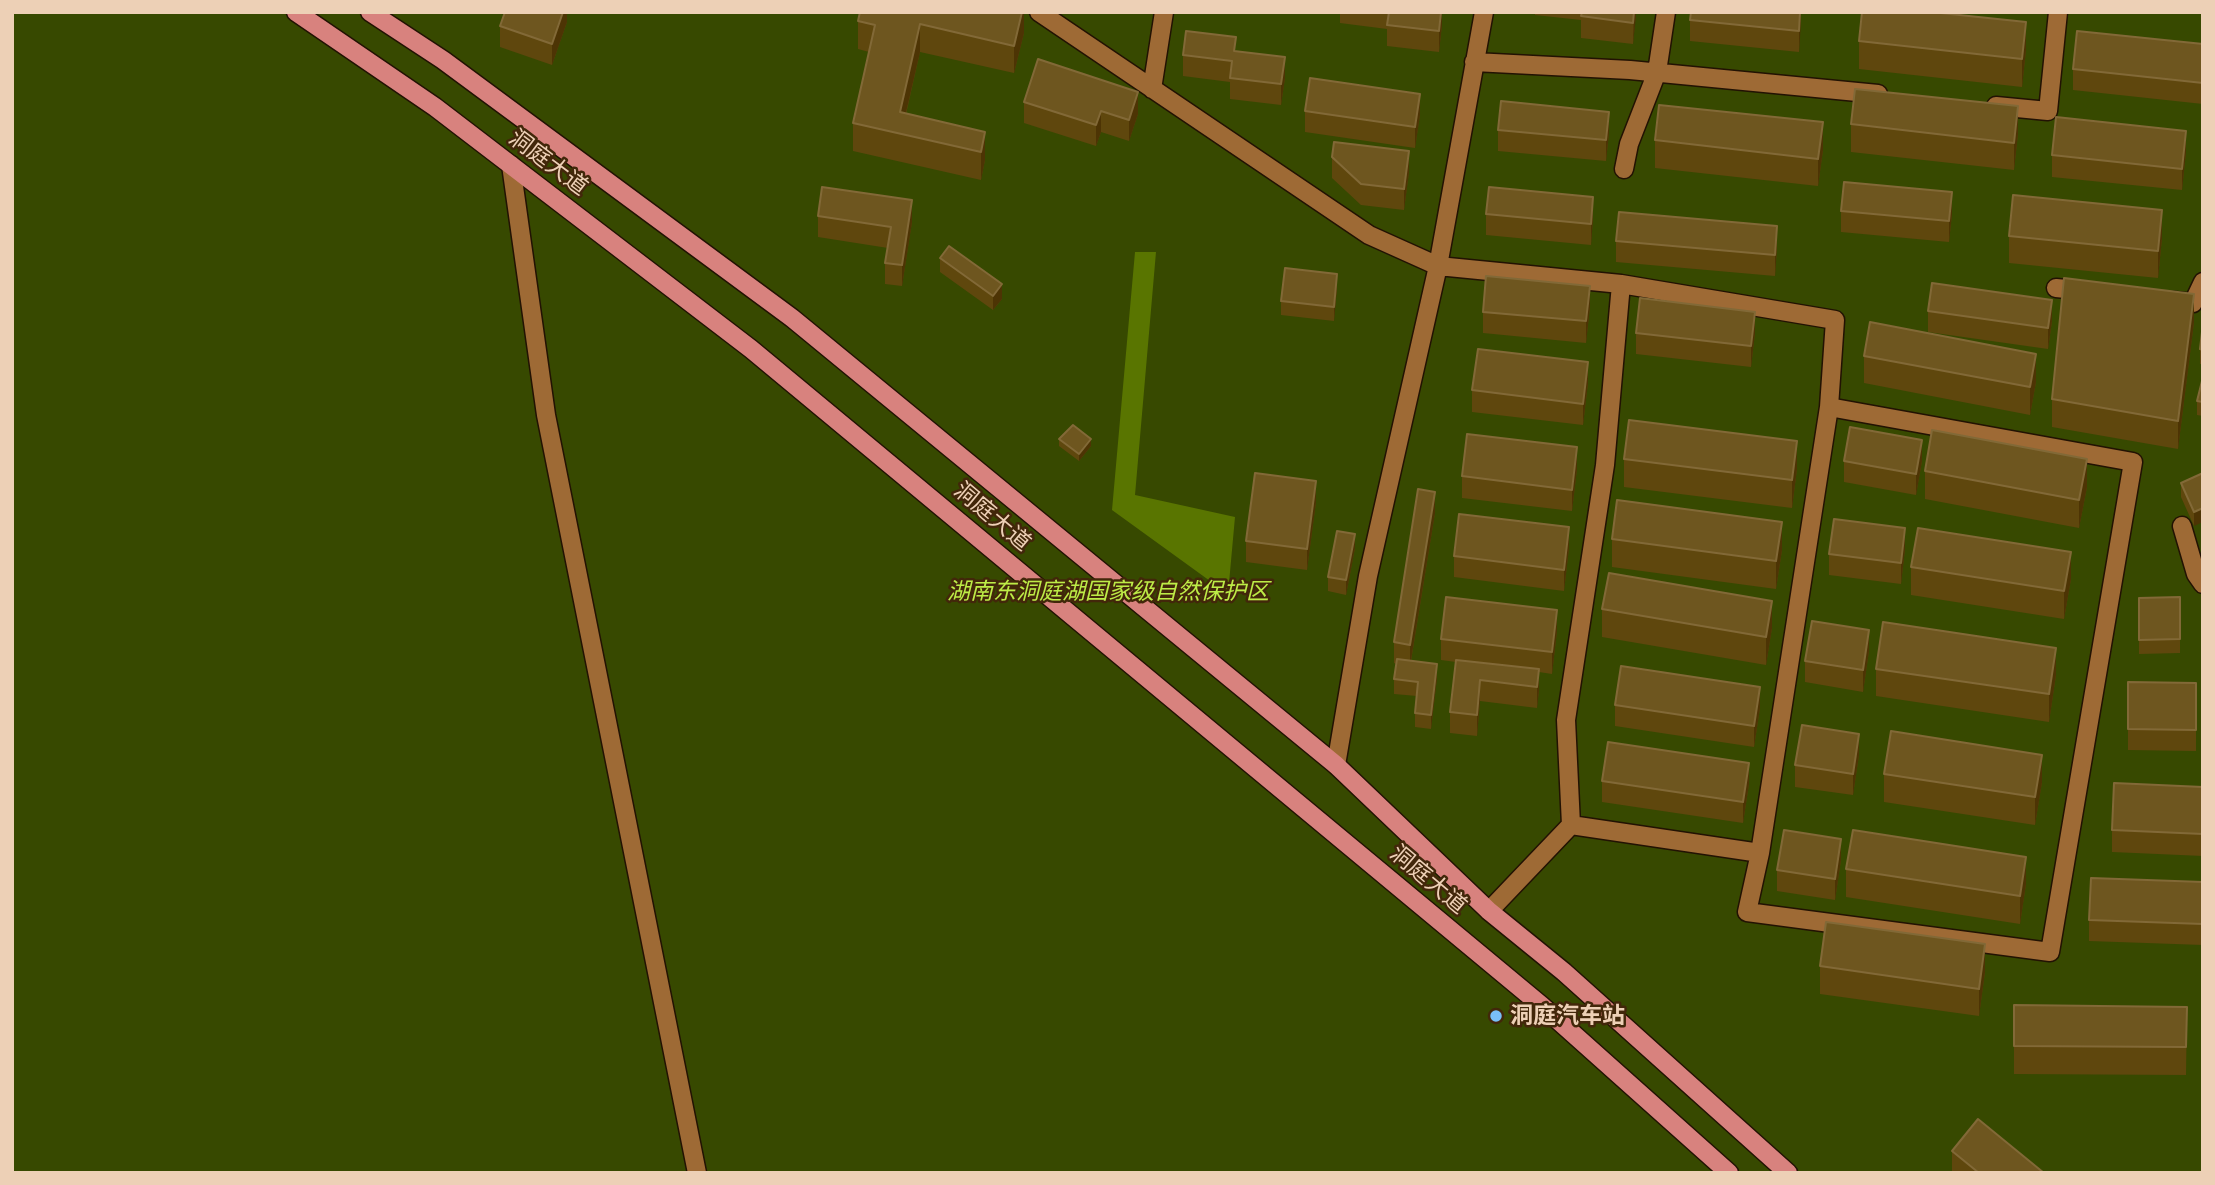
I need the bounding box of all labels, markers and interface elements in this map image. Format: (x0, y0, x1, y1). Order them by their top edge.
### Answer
street label: 洞庭大道 (503, 124, 593, 202)
street label: 洞庭大道 (948, 477, 1036, 557)
park label: 湖南东洞庭湖国家级自然保护区 (947, 578, 1269, 606)
street label: 洞庭大道 (1384, 840, 1472, 920)
place label: 洞庭汽车站 (1510, 1002, 1625, 1030)
marker: 洞庭汽车站 (1488, 1008, 1504, 1024)

